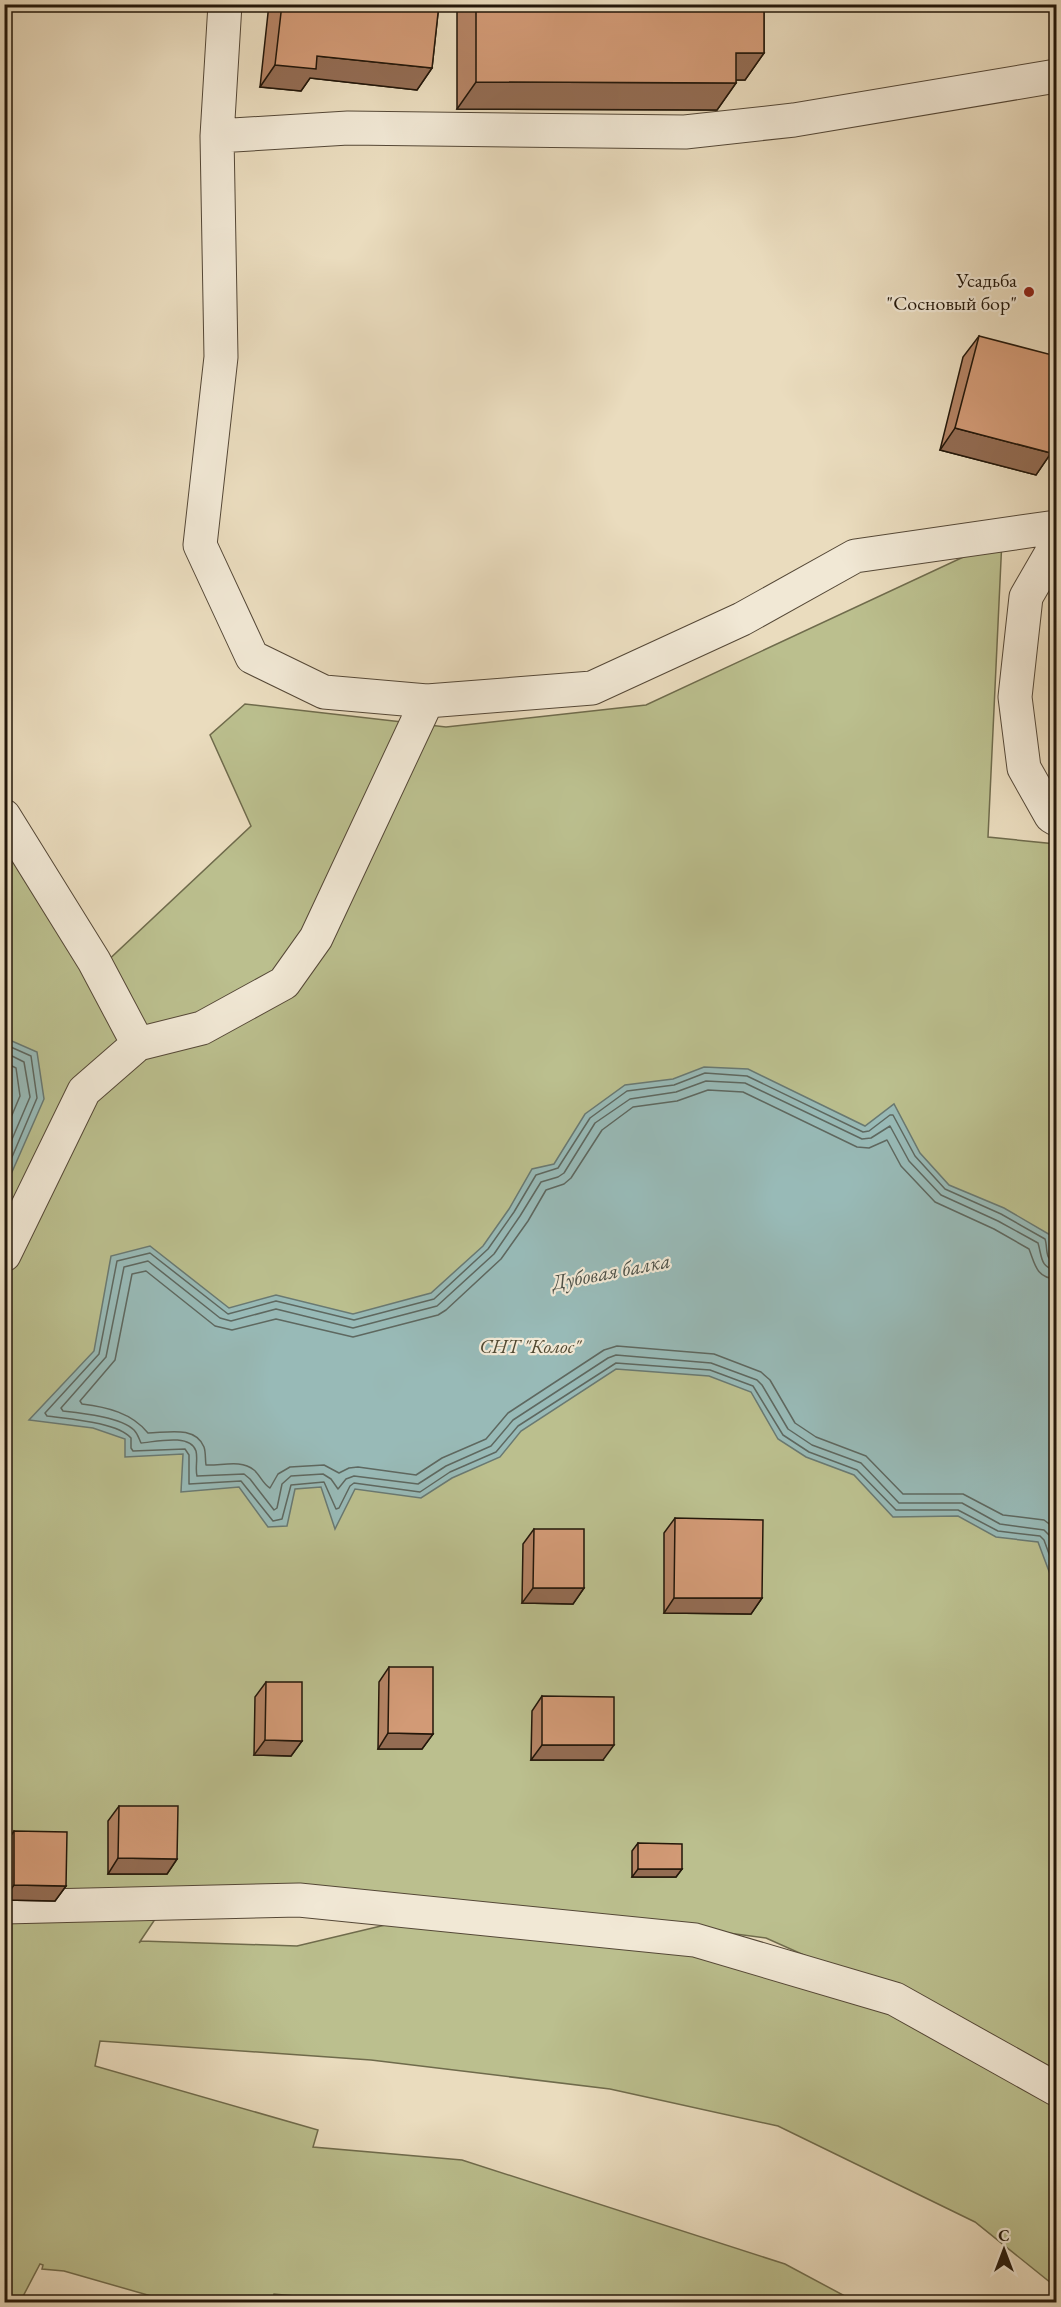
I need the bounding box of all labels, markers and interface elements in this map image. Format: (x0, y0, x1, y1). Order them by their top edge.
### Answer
place label: Усадьба "Сосновый бор" (887, 267, 1017, 316)
marker: Усадьба "Сосновый бор" (1022, 285, 1036, 299)
water label: Дубовая балка (548, 1246, 672, 1296)
park label: СНТ "Колос" (480, 1333, 583, 1359)
north arrow (974, 2220, 1034, 2280)
text: С (998, 2225, 1010, 2246)

